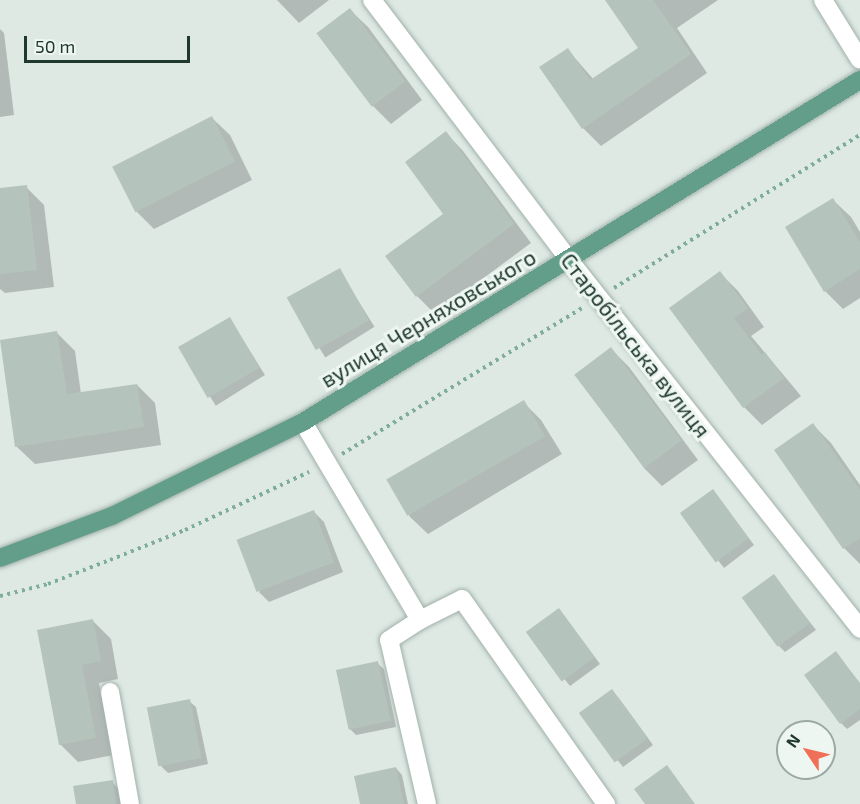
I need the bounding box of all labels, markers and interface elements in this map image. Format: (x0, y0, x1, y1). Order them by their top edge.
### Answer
scale bar (27, 24, 194, 62)
text: 50 m (35, 35, 75, 57)
street label: вулиця Черняховського (316, 243, 540, 393)
street label: Старобільська вулиця (556, 247, 716, 443)
north arrow (776, 720, 836, 780)
text: N (781, 730, 804, 751)

